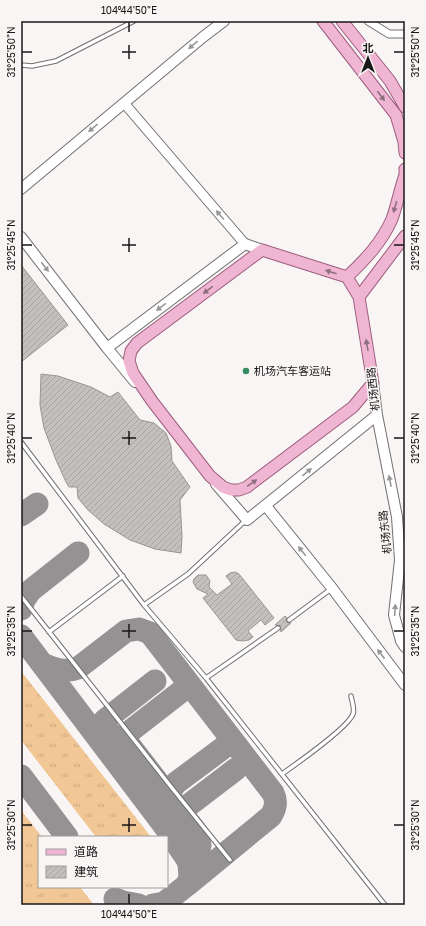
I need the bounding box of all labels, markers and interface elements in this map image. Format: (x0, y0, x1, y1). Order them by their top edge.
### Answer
text: 104°44'50"E (101, 4, 157, 16)
text: 31°25'50"N (5, 26, 17, 78)
text: 31°25'50"N (409, 26, 421, 78)
north arrow (348, 38, 388, 78)
one-way arrow (188, 40, 198, 49)
text: 北 (363, 41, 374, 54)
one-way arrow (377, 91, 386, 102)
one-way arrow (88, 124, 99, 133)
one-way arrow (392, 201, 398, 213)
one-way arrow (215, 209, 224, 220)
text: 31°25'45"N (5, 220, 17, 271)
text: 31°25'45"N (409, 220, 421, 271)
one-way arrow (41, 262, 49, 273)
one-way arrow (325, 269, 337, 275)
one-way arrow (203, 286, 214, 294)
one-way arrow (156, 303, 166, 311)
one-way arrow (364, 339, 370, 351)
place label: 机场汽车客运站 (254, 364, 331, 377)
marker: 机场汽车客运站 (241, 366, 251, 376)
street label: 机场西路 (364, 366, 381, 412)
text: 31°25'40"N (5, 412, 17, 464)
text: 31°25'40"N (409, 412, 421, 464)
one-way arrow (301, 468, 312, 477)
one-way arrow (387, 475, 393, 487)
one-way arrow (246, 480, 258, 487)
street label: 机场东路 (376, 509, 393, 555)
one-way arrow (298, 546, 306, 557)
one-way arrow (392, 604, 399, 616)
text: 31°25'35"N (5, 606, 17, 656)
text: 31°25'35"N (409, 606, 421, 656)
one-way arrow (377, 649, 386, 660)
text: 31°25'30"N (5, 799, 17, 851)
text: 31°25'30"N (409, 799, 421, 851)
legend (38, 836, 168, 888)
text: 道路 (74, 844, 98, 859)
text: 建筑 (74, 864, 98, 879)
text: 104°44'50"E (101, 908, 157, 920)

